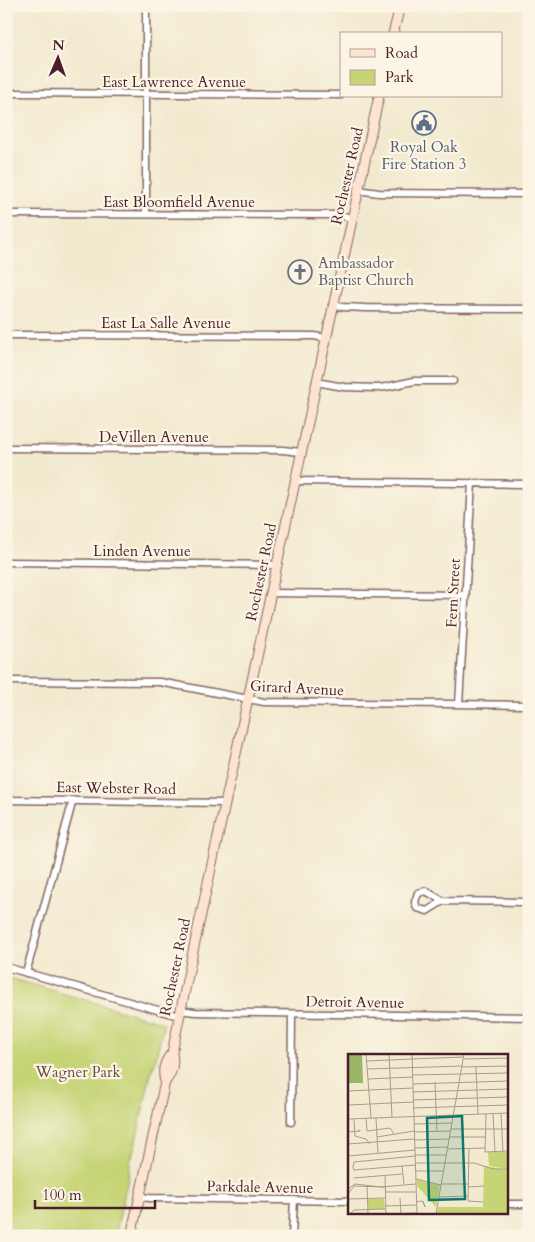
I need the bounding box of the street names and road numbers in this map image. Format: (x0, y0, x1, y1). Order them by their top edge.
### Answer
street label: East Lawrence Avenue (102, 72, 246, 92)
street label: Rochester Road (326, 125, 368, 227)
street label: East Bloomfield Avenue (103, 192, 255, 212)
street label: East La Salle Avenue (101, 313, 231, 333)
street label: DeVillen Avenue (99, 427, 209, 447)
street label: Rochester Road (241, 521, 281, 623)
street label: Linden Avenue (93, 541, 191, 561)
street label: Fern Street (441, 558, 465, 628)
street label: Girard Avenue (249, 676, 345, 700)
street label: East Webster Road (56, 777, 176, 799)
street label: Rochester Road (155, 916, 195, 1018)
street label: Detroit Avenue (305, 991, 405, 1013)
street label: Parkdale Avenue (207, 1176, 314, 1198)

